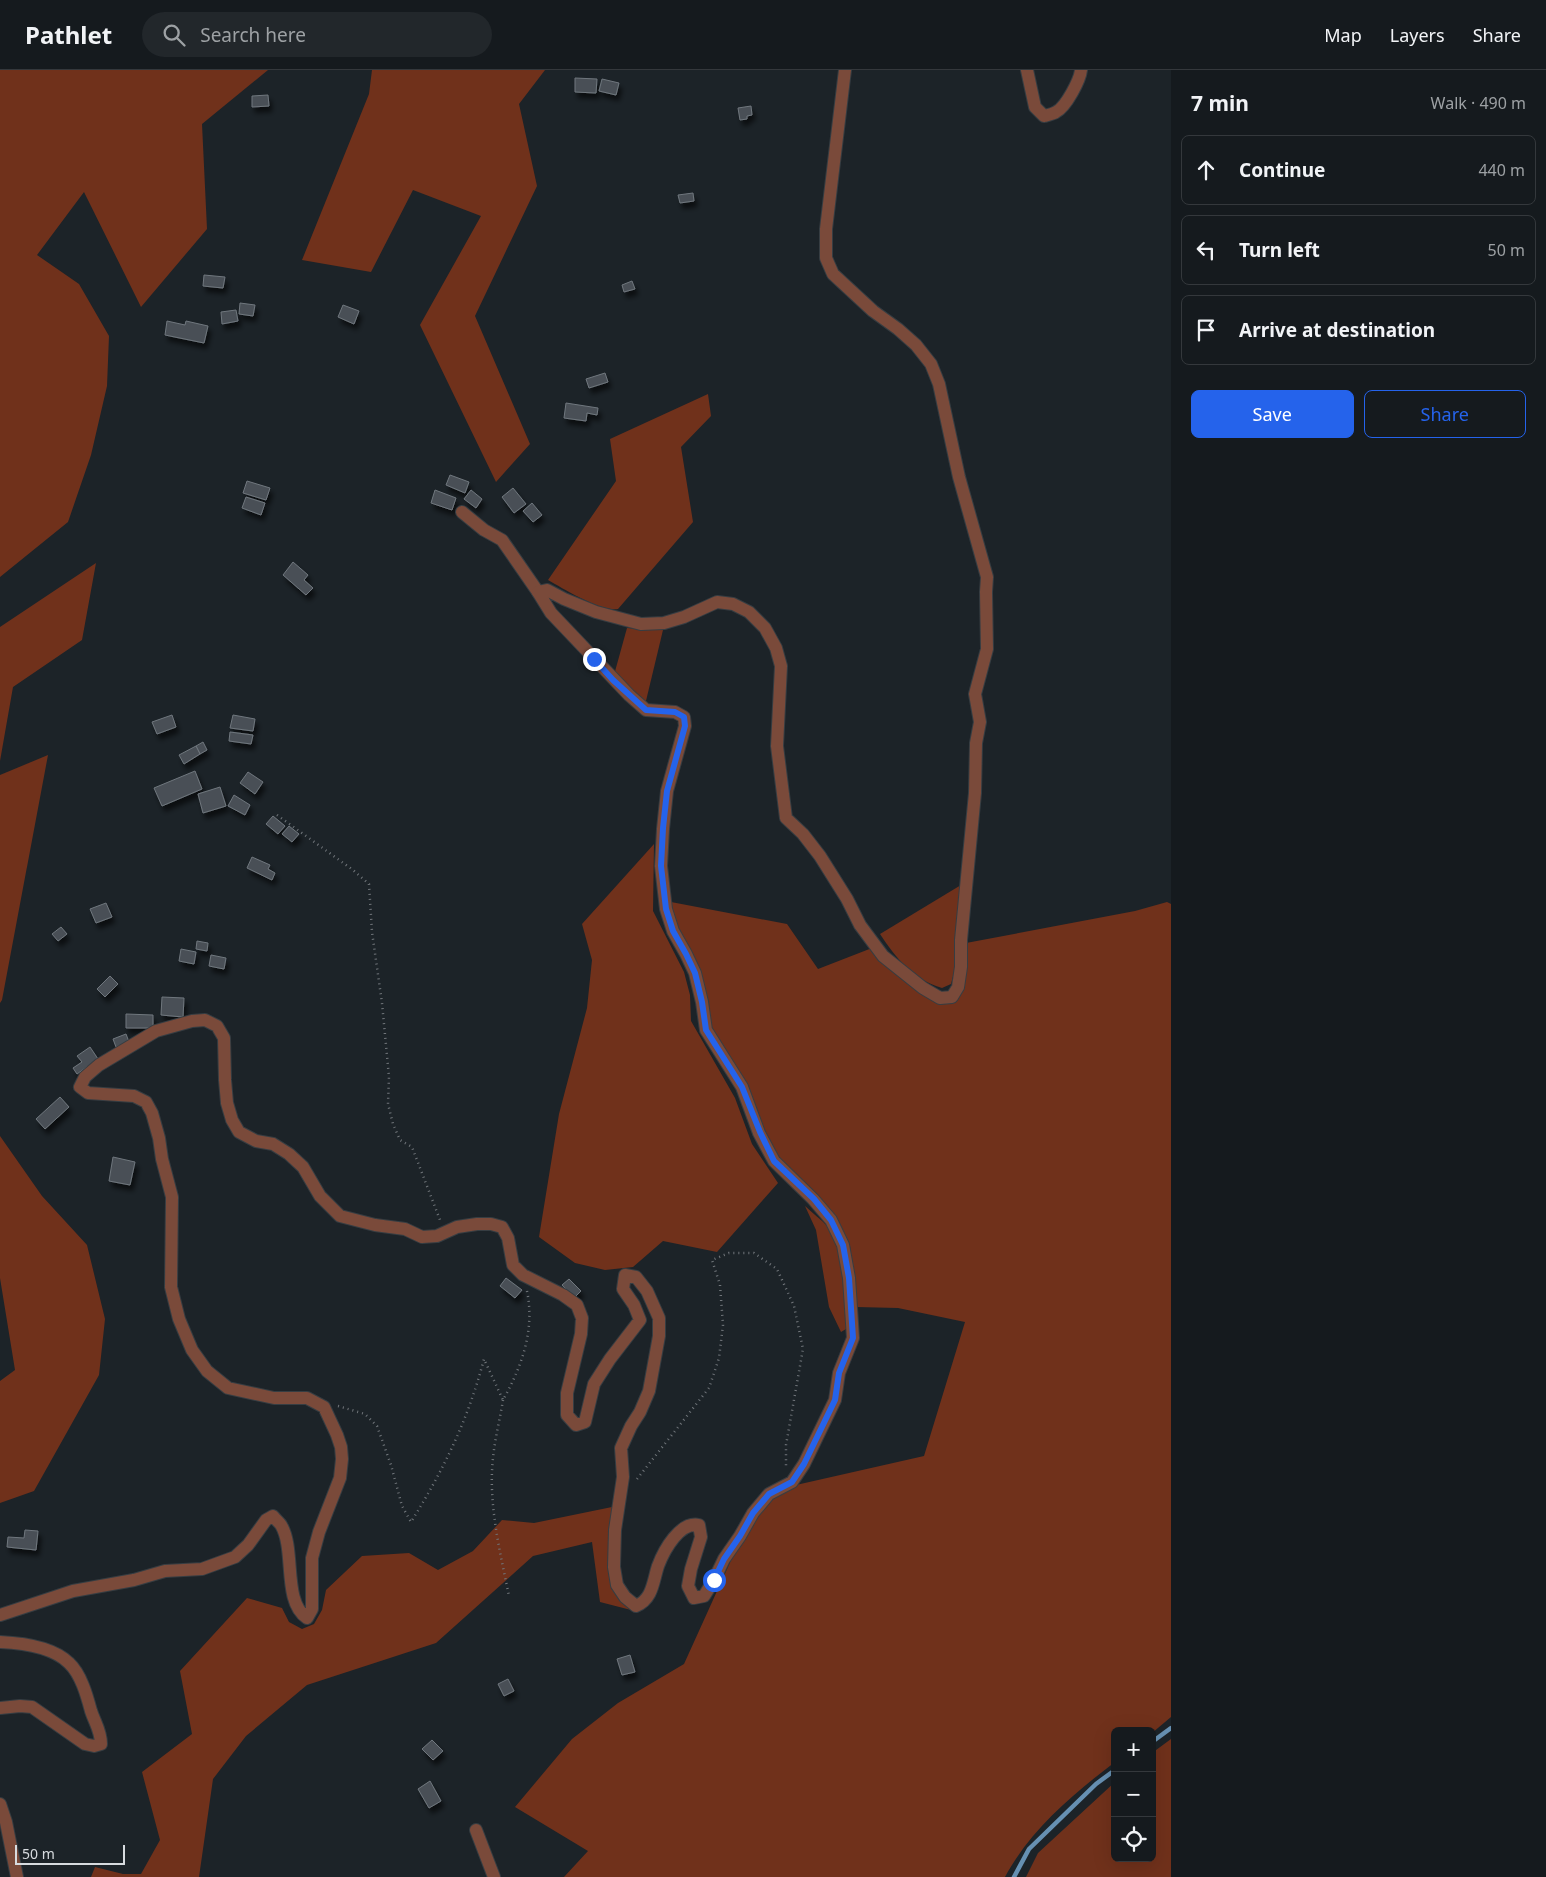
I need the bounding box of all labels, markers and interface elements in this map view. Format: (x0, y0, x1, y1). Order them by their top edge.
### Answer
search box (142, 12, 492, 57)
text: Pathlet (25, 18, 112, 51)
icon: search (160, 21, 188, 49)
text: Search here (200, 22, 306, 48)
text: Map (1324, 23, 1362, 47)
text: Layers (1390, 23, 1445, 47)
text: Share (1473, 23, 1521, 47)
text: 7 min (1191, 89, 1249, 117)
text: Walk · 490 m (1431, 92, 1526, 114)
icon: ahead (1192, 156, 1220, 184)
text: Continue (1239, 157, 1325, 183)
text: 440 m (1478, 159, 1525, 181)
icon: left (1192, 236, 1220, 264)
text: Turn left (1239, 237, 1320, 263)
text: 50 m (1488, 239, 1525, 261)
icon: arrive (1192, 316, 1220, 344)
text: Arrive at destination (1239, 317, 1435, 343)
button: Save (1191, 390, 1354, 438)
button: Share (1364, 390, 1526, 438)
route end (583, 648, 606, 671)
route start (703, 1569, 726, 1592)
map controls (1111, 1727, 1156, 1862)
button: + (1111, 1727, 1156, 1772)
button: − (1111, 1772, 1156, 1817)
button: locate (1111, 1817, 1156, 1862)
scale bar (15, 1842, 125, 1865)
text: 50 m (22, 1844, 55, 1863)

